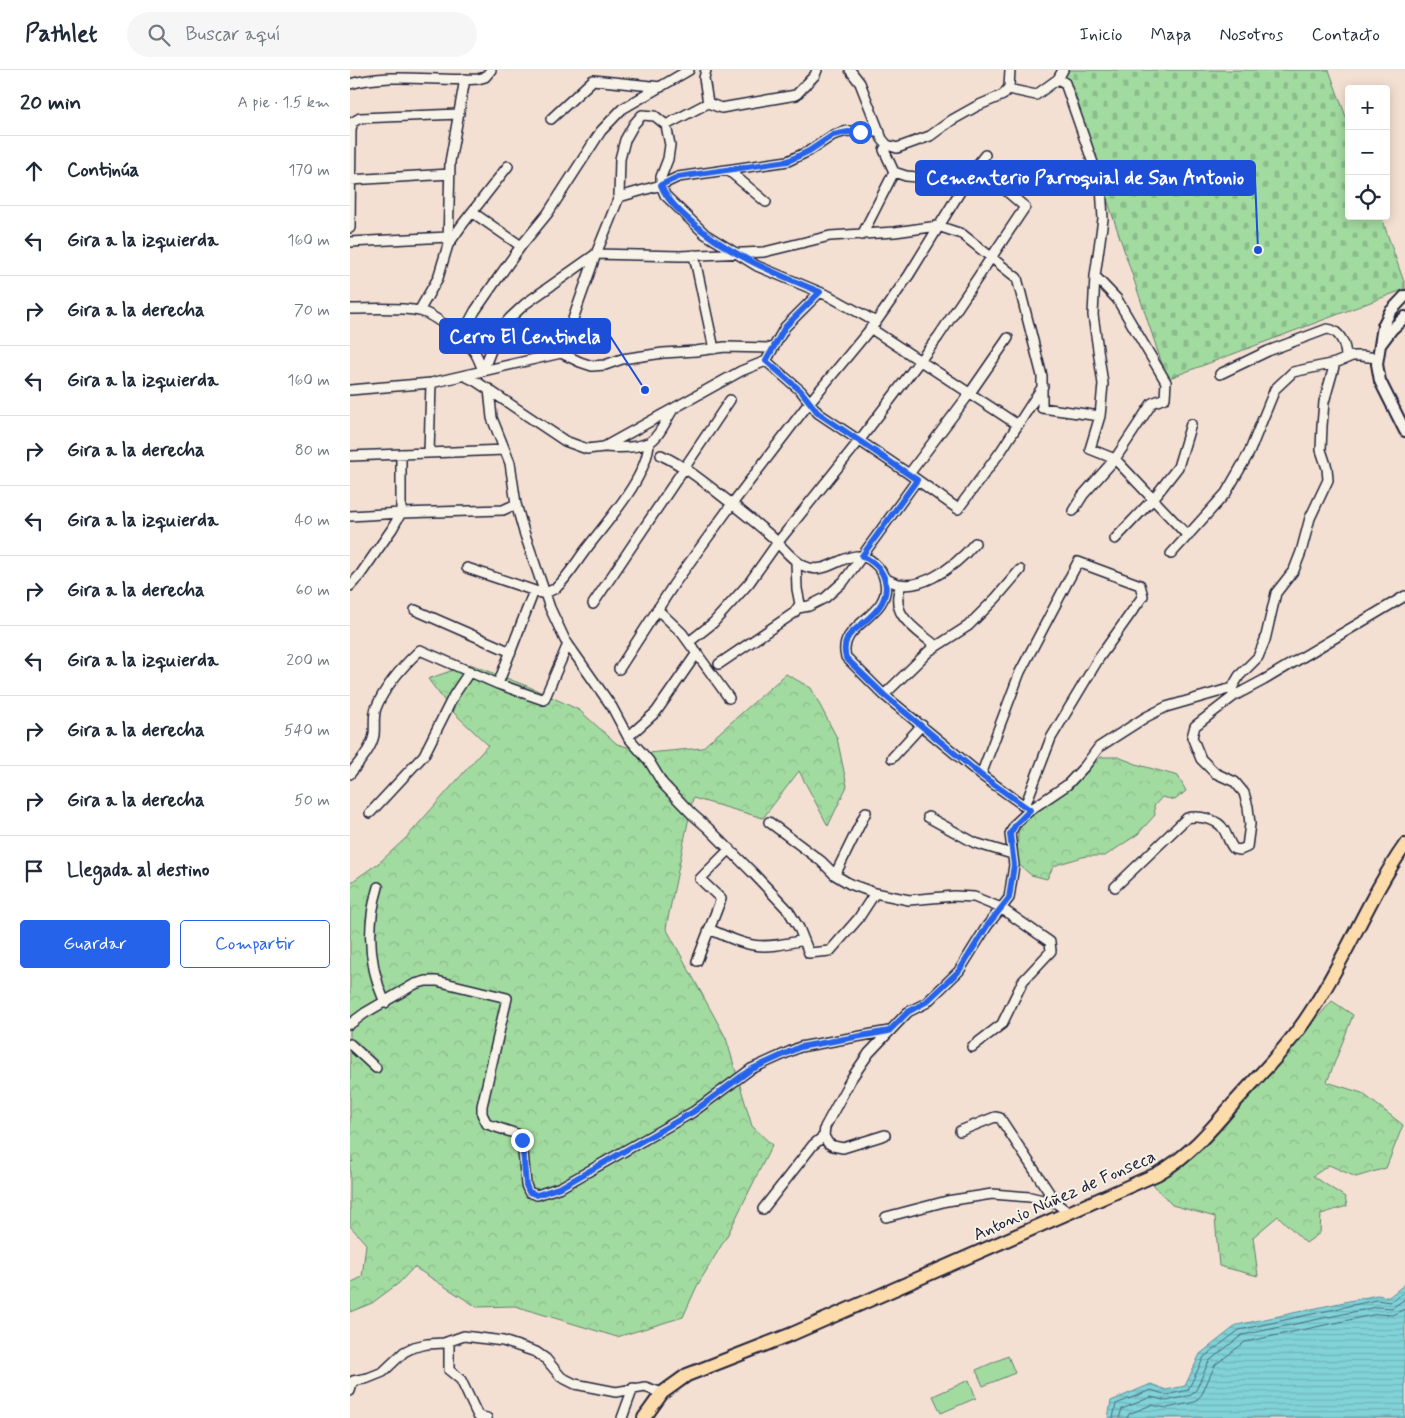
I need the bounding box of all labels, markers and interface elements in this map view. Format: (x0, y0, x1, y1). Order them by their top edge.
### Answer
search box (127, 12, 477, 57)
text: Pathlet (25, 19, 97, 50)
icon: search (145, 21, 173, 49)
text: Buscar aquí (185, 22, 281, 47)
text: Inicio (1080, 23, 1122, 47)
text: Mapa (1150, 23, 1191, 47)
text: Nosotros (1219, 23, 1284, 47)
text: Contacto (1312, 23, 1380, 47)
map controls (1345, 85, 1390, 220)
button: + (1345, 85, 1390, 130)
text: 20 min (20, 89, 81, 117)
text: A pie · 1.5 km (237, 92, 330, 113)
route start (849, 121, 872, 144)
button: − (1345, 130, 1390, 175)
icon: ahead (20, 157, 48, 185)
text: Continúa (67, 158, 139, 183)
text: 170 m (288, 160, 330, 181)
callout: Cementerio Parroquial de San Antonio (916, 161, 1255, 195)
text: Cementerio Parroquial de San Antonio (926, 166, 1244, 191)
button: locate (1345, 175, 1390, 220)
icon: left (20, 227, 48, 255)
text: Gira a la izquierda (67, 228, 218, 253)
text: 160 m (287, 230, 330, 251)
icon: right (20, 297, 48, 325)
text: Gira a la derecha (67, 298, 205, 323)
text: 70 m (294, 300, 330, 321)
callout: Cerro El Centinela (440, 319, 610, 353)
text: Cerro El Centinela (449, 325, 601, 350)
icon: left (20, 367, 48, 395)
text: Gira a la izquierda (67, 368, 218, 393)
text: 160 m (287, 370, 330, 391)
icon: right (20, 437, 48, 465)
text: Gira a la derecha (67, 438, 205, 463)
text: 80 m (295, 440, 330, 461)
icon: left (20, 507, 48, 535)
text: Gira a la izquierda (67, 508, 218, 533)
text: 40 m (294, 510, 330, 531)
icon: right (20, 577, 48, 605)
text: Gira a la derecha (67, 578, 205, 603)
text: 60 m (296, 580, 330, 601)
icon: left (20, 647, 48, 675)
text: Gira a la izquierda (67, 648, 218, 673)
text: 200 m (286, 650, 330, 671)
icon: right (20, 717, 48, 745)
text: Gira a la derecha (67, 718, 205, 743)
text: 540 m (284, 720, 330, 741)
icon: right (20, 787, 48, 815)
text: Gira a la derecha (67, 788, 205, 813)
text: 50 m (294, 790, 330, 811)
icon: arrive (20, 857, 48, 885)
text: Llegada al destino (67, 858, 209, 883)
button: Guardar (20, 920, 170, 968)
button: Compartir (180, 920, 330, 968)
route end (511, 1129, 534, 1152)
street label: Antonio Núñez de Fonseca (969, 1145, 1160, 1247)

